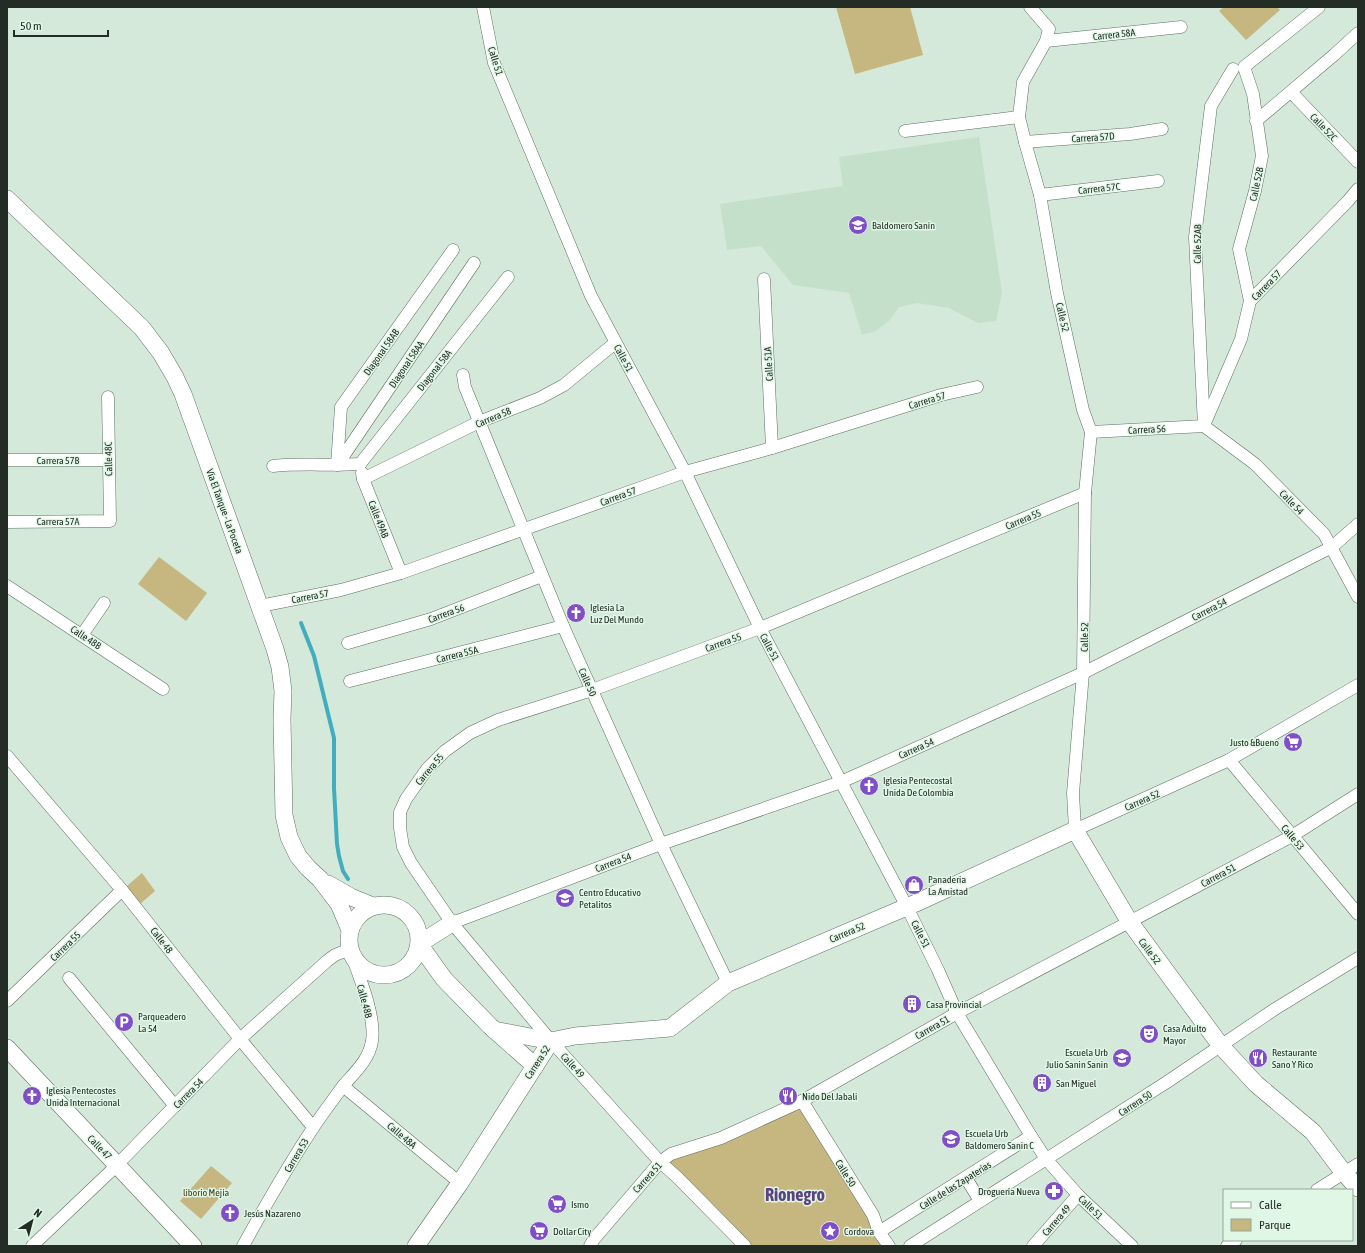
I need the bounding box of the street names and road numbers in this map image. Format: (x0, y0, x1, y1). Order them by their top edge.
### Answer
street label: Carrera 58A (1092, 27, 1136, 42)
street label: Calle 51 (486, 45, 505, 77)
street label: Calle 52C (1308, 111, 1340, 144)
street label: Carrera 57D (1071, 130, 1115, 144)
street label: Calle 52B (1248, 166, 1265, 202)
street label: Carrera 57C (1077, 181, 1121, 196)
street label: Calle 52AB (1192, 224, 1203, 264)
street label: Carrera 57 (1249, 268, 1284, 303)
street label: Calle 52 (1054, 301, 1071, 333)
street label: Diagonal 58AB (361, 327, 402, 378)
street label: Diagonal 58AA (387, 339, 426, 390)
street label: Calle 51 (612, 343, 636, 374)
street label: Calle 51A (762, 346, 775, 382)
street label: Diagonal 58A (415, 347, 454, 393)
street label: Carrera 57 (907, 390, 947, 411)
street label: Carrera 58 (474, 405, 513, 430)
street label: Carrera 56 (1128, 423, 1166, 436)
street label: Calle 48C (103, 441, 114, 476)
street label: Carrera 57B (37, 455, 80, 466)
street label: Vía El Tanque - La Poceta (204, 467, 245, 555)
street label: Carrera 57 (599, 485, 638, 508)
street label: Calle 54 (1277, 488, 1306, 517)
street label: Calle 49AB (366, 499, 391, 540)
street label: Carrera 55 (1004, 507, 1043, 532)
street label: Carrera 57A (37, 516, 79, 527)
street label: Carrera 57 (291, 587, 330, 605)
street label: Carrera 54 (1190, 596, 1229, 623)
street label: Carrera 56 (427, 602, 466, 625)
street label: Calle 52 (1079, 622, 1090, 652)
street label: Calle 48B (68, 623, 103, 652)
street label: Carrera 55 (704, 631, 743, 654)
street label: Calle 51 (758, 632, 782, 663)
street label: Carrera 55A (435, 644, 479, 665)
street label: Calle 50 (576, 666, 599, 698)
street label: Carrera 54 (897, 736, 936, 761)
street label: Carrera 55 (413, 751, 446, 787)
street label: Carrera 52 (1123, 788, 1162, 813)
street label: Calle 53 (1279, 822, 1307, 852)
street label: Carrera 54 (594, 850, 633, 874)
street label: Carrera 51 (1199, 862, 1238, 889)
street label: Calle 51 (909, 919, 932, 950)
street label: Carrera 52 (828, 920, 867, 945)
street label: Calle 48 (148, 925, 175, 956)
street label: Carrera 55 (48, 929, 83, 963)
street label: Calle 52 (1136, 936, 1163, 967)
street label: Calle 48B (355, 983, 374, 1019)
street label: Carrera 51 (913, 1013, 952, 1041)
street label: Carrera 52 (523, 1043, 552, 1081)
street label: Calle 49 (559, 1051, 587, 1080)
street label: Carrera 54 (171, 1076, 206, 1111)
street label: Carrera 50 (1116, 1088, 1154, 1118)
street label: Calle 48A (385, 1120, 419, 1151)
street label: Calle 47 (85, 1133, 114, 1162)
street label: Carrera 53 (282, 1136, 311, 1174)
street label: Calle 50 (833, 1158, 858, 1189)
street label: Carrera 51 (631, 1159, 664, 1195)
street label: Calle de las Zapaterías (917, 1159, 994, 1212)
street label: Calle 51 (1076, 1193, 1105, 1222)
street label: Carrera 49 (1040, 1202, 1073, 1238)

